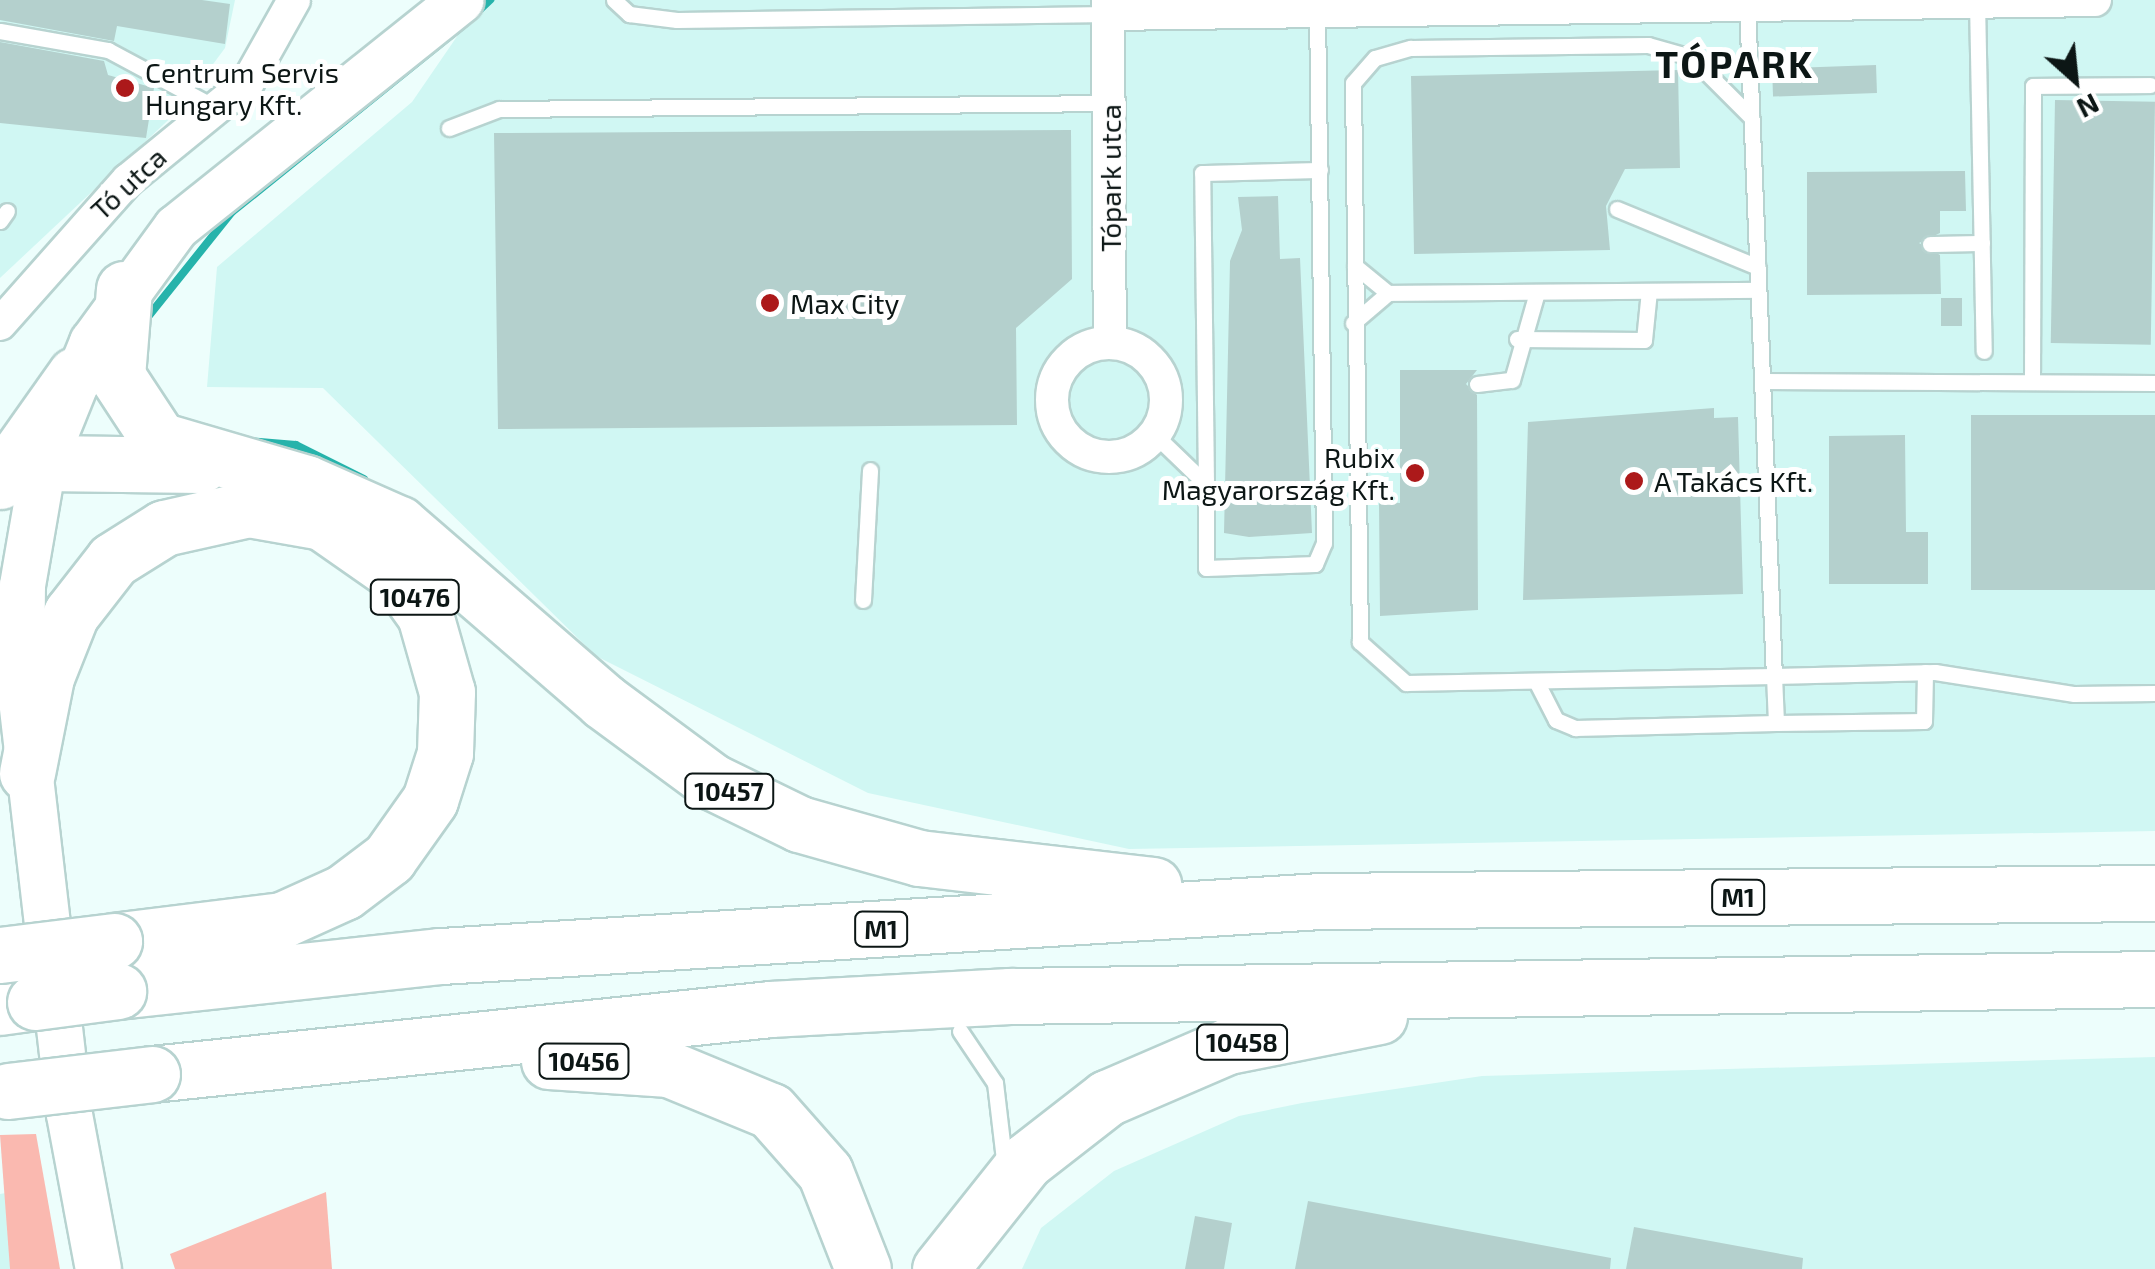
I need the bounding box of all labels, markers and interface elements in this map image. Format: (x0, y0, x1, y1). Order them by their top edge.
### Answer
north arrow (2025, 30, 2125, 130)
district label: TÓPARK (1655, 41, 1815, 87)
place label: Centrum Servis Hungary Kft. (145, 55, 339, 121)
marker: Centrum Servis Hungary Kft. (114, 77, 136, 99)
text: N (2072, 87, 2105, 126)
street label: Tópark utca (1093, 104, 1127, 252)
street label: Tó utca (83, 140, 173, 226)
place label: Max City (790, 286, 899, 320)
marker: Max City (759, 292, 781, 314)
place label: Rubix Magyarország Kft. (1162, 440, 1395, 506)
marker: Rubix Magyarország Kft. (1404, 462, 1426, 484)
place label: A Takács Kft. (1654, 464, 1814, 498)
marker: A Takács Kft. (1623, 470, 1645, 492)
road number: 10476 (368, 577, 462, 617)
road number: 10457 (684, 771, 774, 811)
road number: M1 (1710, 877, 1766, 917)
road number: M1 (854, 909, 908, 949)
road number: 10458 (1194, 1022, 1290, 1062)
road number: 10456 (536, 1041, 632, 1081)

